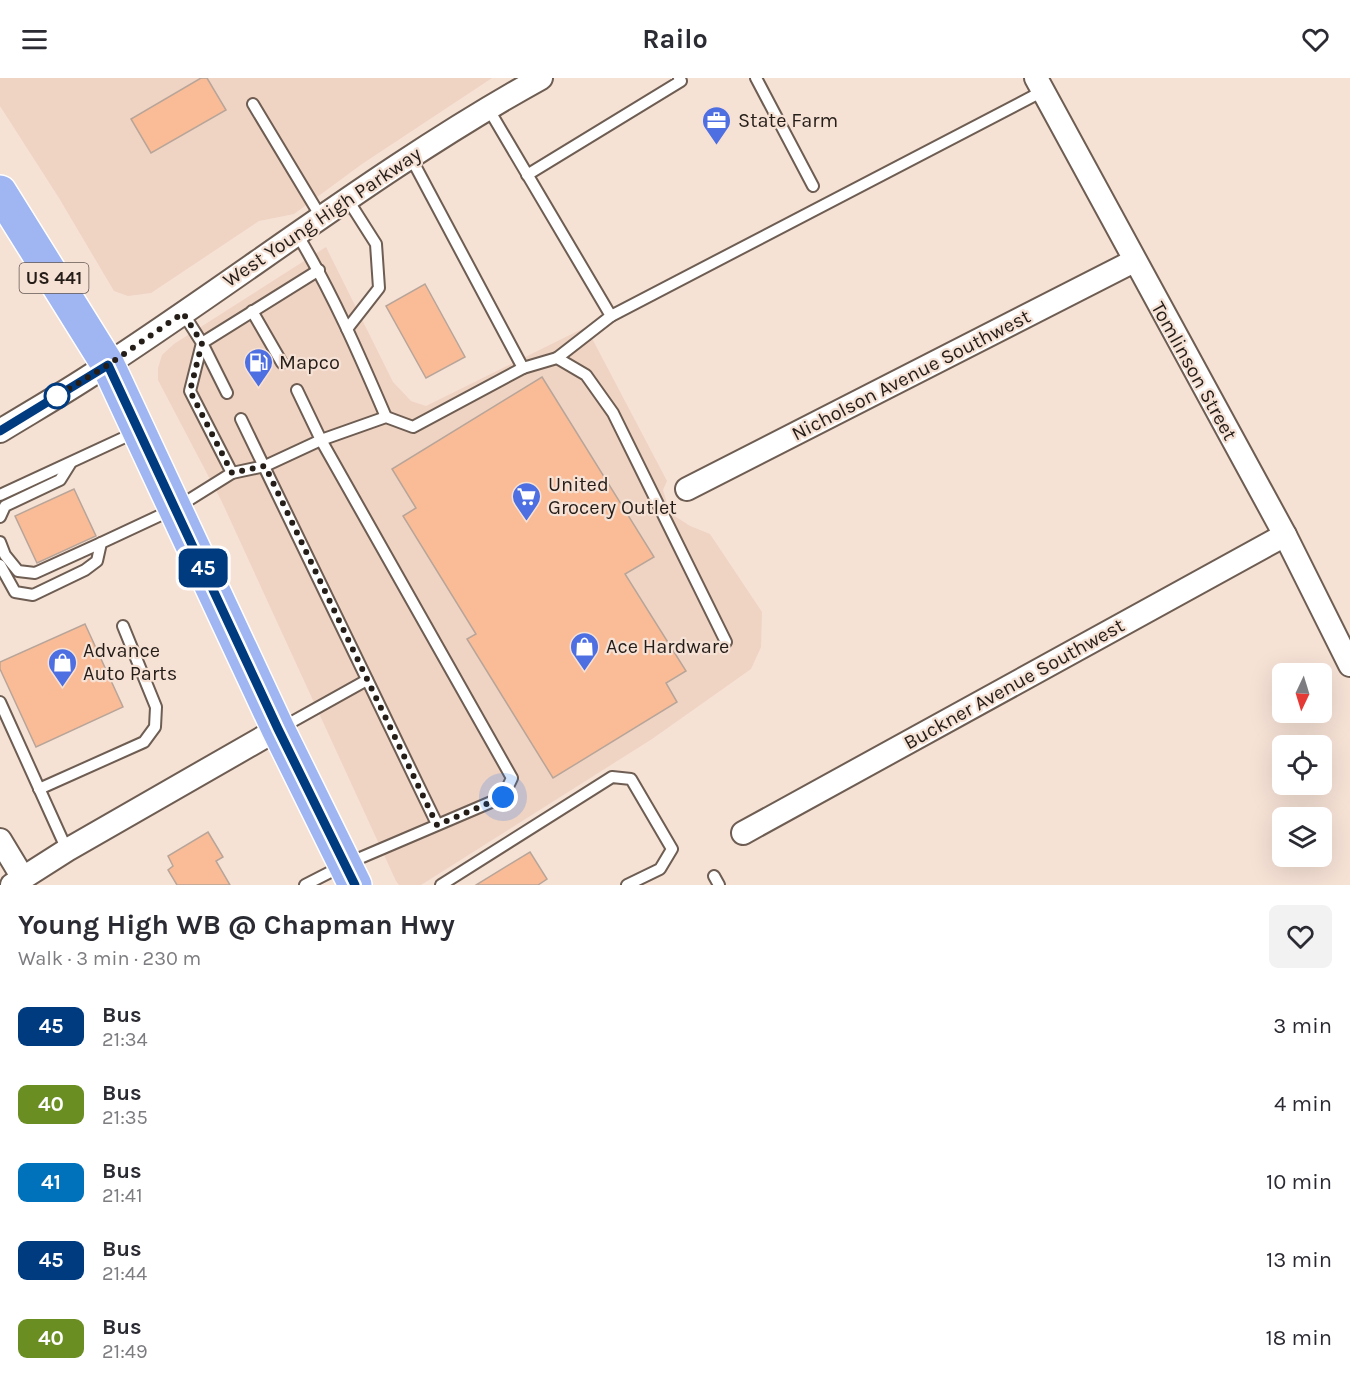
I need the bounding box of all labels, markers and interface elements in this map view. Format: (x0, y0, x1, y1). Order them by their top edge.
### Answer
icon: menu (18, 23, 51, 56)
text: Railo (642, 23, 708, 55)
icon: heart (1299, 23, 1332, 56)
office icon: State Farm (701, 104, 733, 146)
place label: State Farm (738, 109, 838, 132)
street label: West Young High Parkway (219, 142, 425, 292)
road number: US 441 (20, 263, 88, 293)
street label: Tomlinson Street (1146, 298, 1242, 445)
street label: Nicholson Avenue Southwest (788, 304, 1035, 445)
fuel station icon: Mapco (242, 346, 274, 388)
place label: Mapco (279, 351, 340, 374)
unlabelled marker (44, 383, 70, 409)
place label: United Grocery Outlet (548, 473, 677, 519)
supermarket icon: United Grocery Outlet (511, 480, 543, 522)
line badge: 45 (176, 548, 230, 588)
text: 45 (191, 556, 215, 580)
street label: Buckner Avenue Southwest (900, 613, 1129, 754)
shop icon: Ace Hardware (569, 630, 601, 672)
place label: Ace Hardware (606, 635, 729, 658)
place label: Advance Auto Parts (83, 639, 177, 685)
shop icon: Advance Auto Parts (46, 646, 78, 688)
north arrow (1272, 663, 1332, 723)
map controls (1272, 663, 1332, 867)
button: locate (1272, 735, 1332, 795)
your location (488, 782, 518, 812)
button: layers (1272, 807, 1332, 867)
button: heart (1269, 905, 1332, 968)
text: Young High WB @ Chapman Hwy (18, 908, 455, 941)
text: Walk · 3 min · 230 m (18, 947, 201, 970)
text: Bus (102, 1002, 142, 1028)
text: 3 min (1273, 1013, 1332, 1039)
text: 45 (39, 1014, 63, 1038)
text: 21:34 (102, 1028, 148, 1051)
text: Bus (102, 1080, 142, 1106)
text: 4 min (1274, 1091, 1332, 1117)
text: 40 (38, 1092, 64, 1116)
text: 21:35 (102, 1106, 148, 1129)
text: Bus (102, 1158, 142, 1184)
text: 10 min (1266, 1169, 1332, 1195)
text: 41 (41, 1170, 61, 1194)
text: 21:41 (102, 1184, 143, 1207)
text: Bus (102, 1236, 142, 1262)
text: 13 min (1266, 1247, 1332, 1273)
text: 45 (39, 1248, 63, 1272)
text: 21:44 (102, 1262, 147, 1285)
text: Bus (102, 1314, 142, 1340)
text: 18 min (1266, 1325, 1332, 1351)
text: 40 (38, 1326, 64, 1350)
text: 21:49 (102, 1340, 148, 1363)

